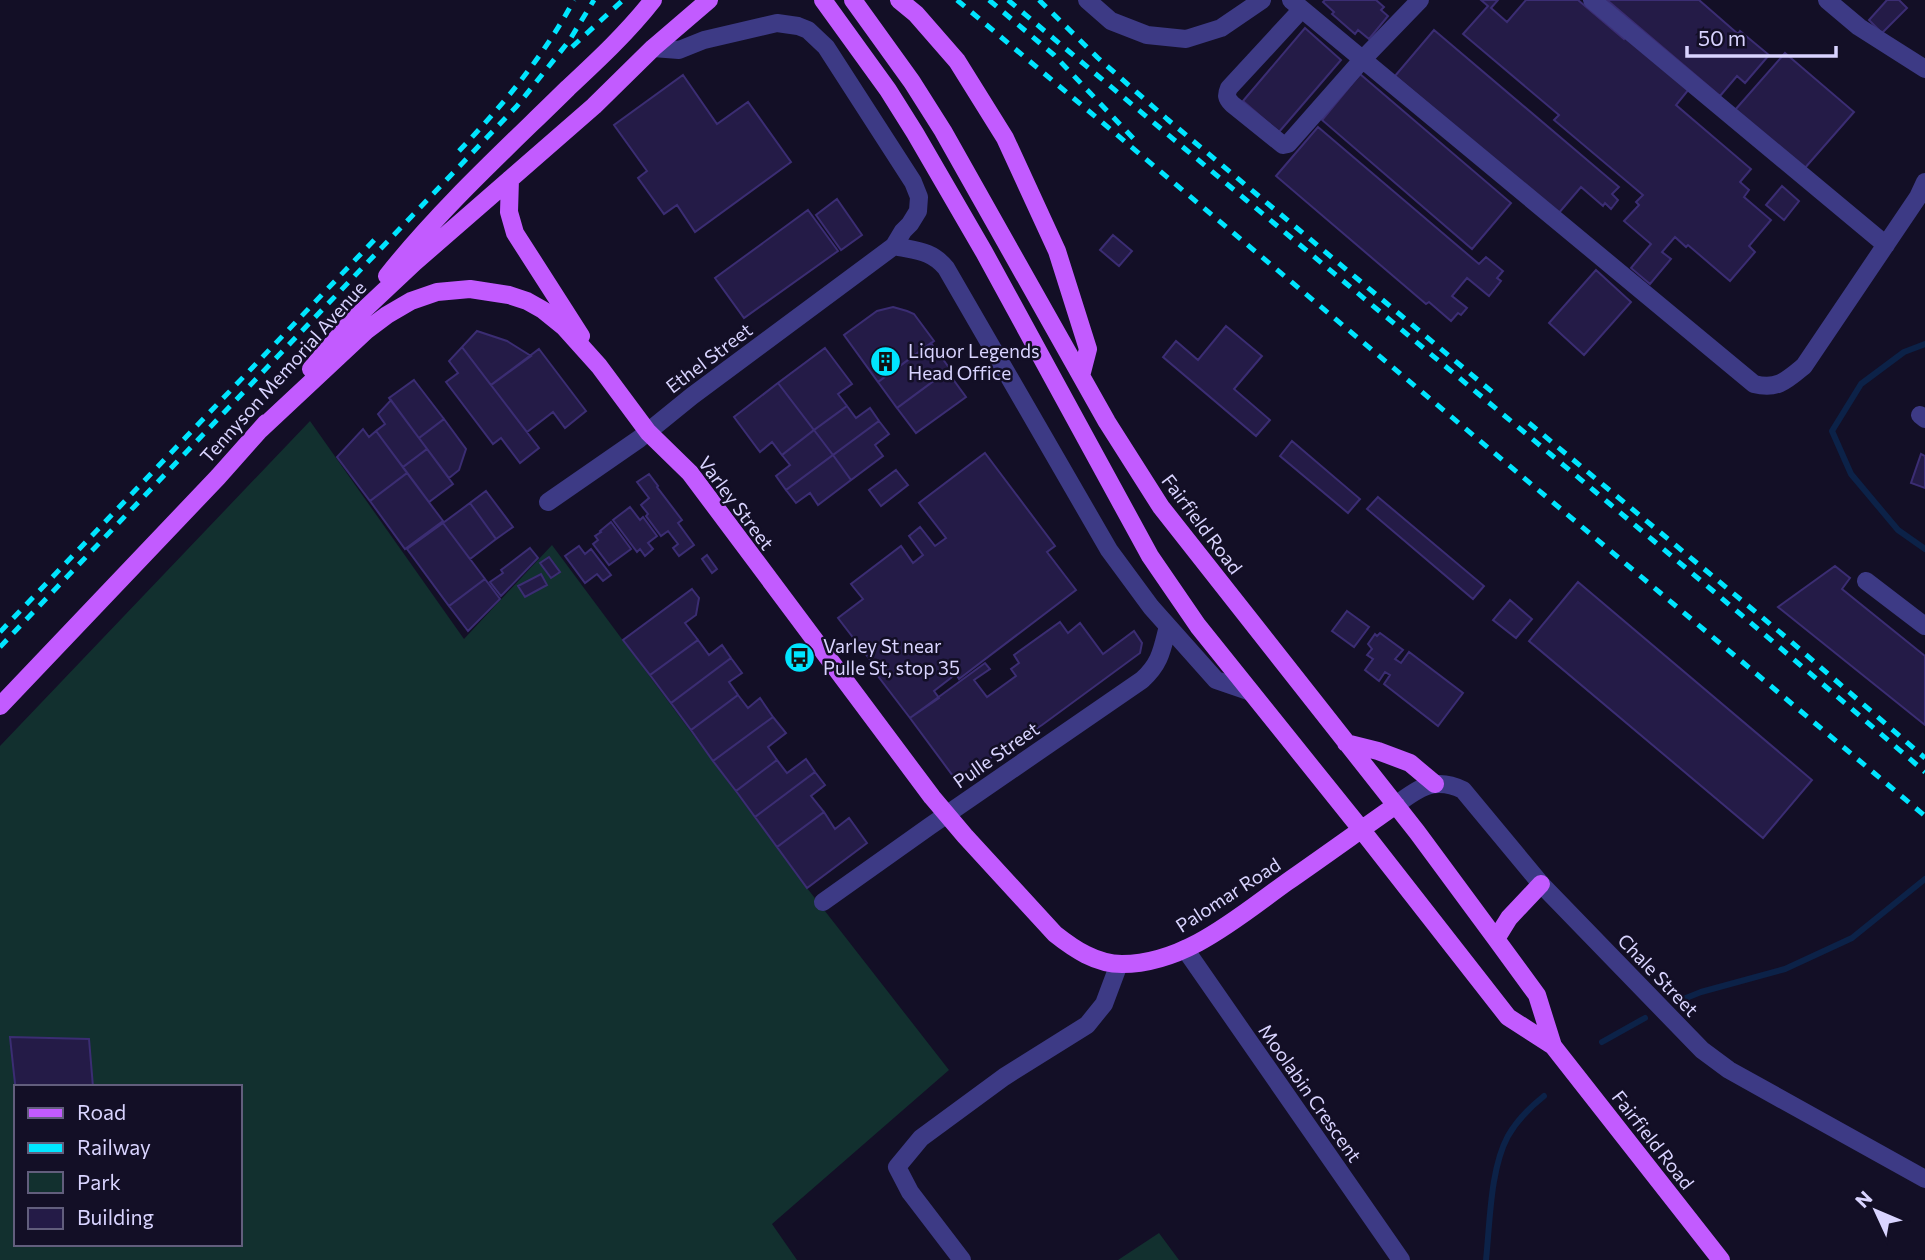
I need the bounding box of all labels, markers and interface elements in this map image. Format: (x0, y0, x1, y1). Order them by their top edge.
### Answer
scale bar (1687, 14, 1836, 58)
text: 50 m (1698, 25, 1746, 50)
street label: Tennyson Memorial Avenue (195, 276, 370, 467)
street label: Ethel Street (661, 318, 756, 397)
place label: Liquor Legends Head Office (908, 339, 1040, 384)
building icon: Liquor Legends Head Office (868, 345, 902, 379)
street label: Varley Street (694, 451, 779, 554)
street label: Fairfield Road (1157, 469, 1247, 578)
place label: Varley St near Pulle St, stop 35 (823, 634, 960, 679)
bus stop icon: Varley St near Pulle St, stop 35 (783, 640, 817, 674)
street label: Pulle Street (948, 717, 1043, 793)
street label: Palomar Road (1171, 852, 1284, 937)
street label: Chale Street (1613, 929, 1704, 1021)
street label: Moolabin Crescent (1254, 1019, 1367, 1166)
legend (14, 1085, 242, 1246)
street label: Fairfield Road (1608, 1086, 1699, 1194)
text: Road (77, 1099, 126, 1124)
text: Railway (77, 1134, 151, 1159)
text: Park (77, 1169, 121, 1194)
north arrow (1841, 1176, 1911, 1246)
text: N (1850, 1186, 1877, 1212)
text: Building (77, 1204, 154, 1229)

